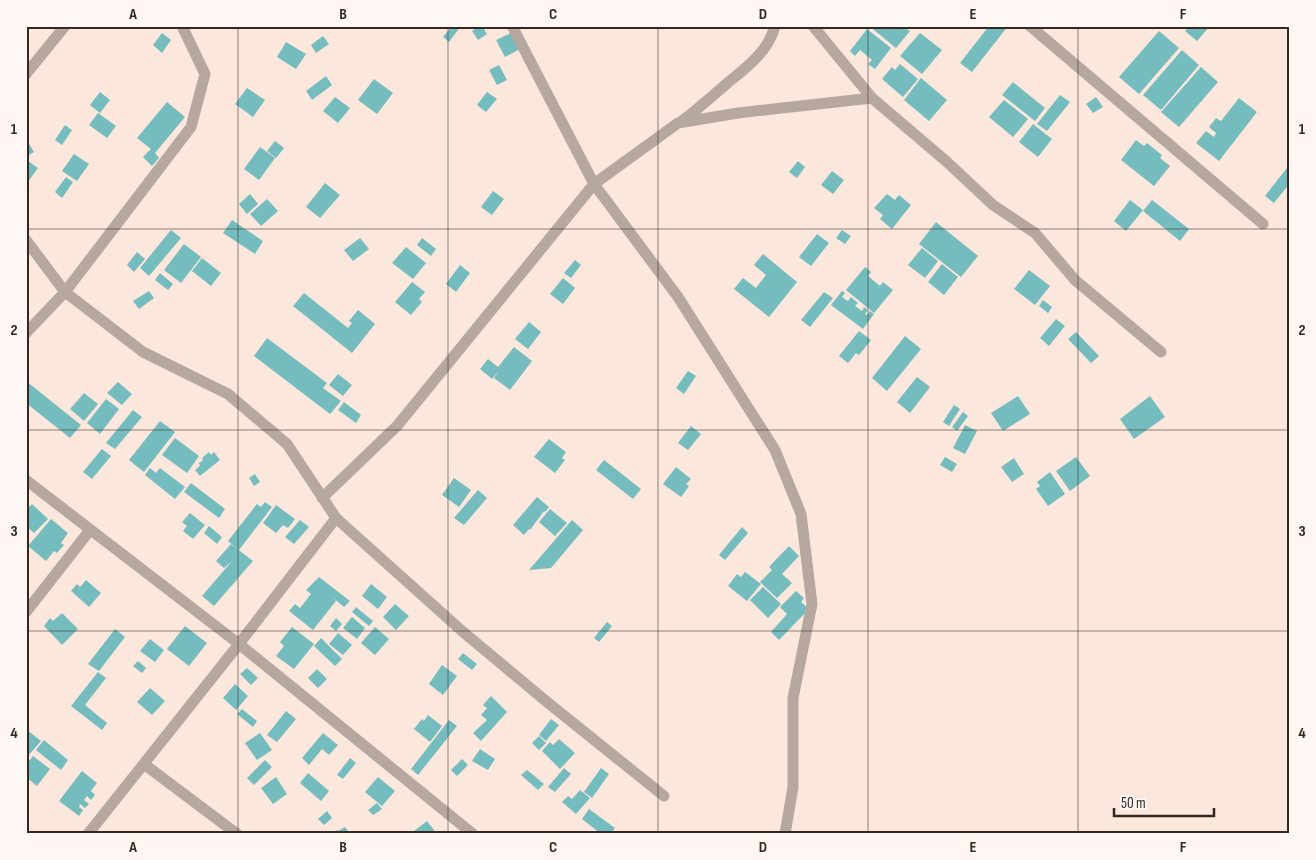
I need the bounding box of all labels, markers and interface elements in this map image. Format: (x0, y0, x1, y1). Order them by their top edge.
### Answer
text: A (128, 5, 137, 24)
text: B (339, 5, 347, 24)
text: C (549, 5, 557, 24)
text: D (759, 5, 767, 24)
text: E (970, 5, 977, 24)
text: F (1180, 5, 1187, 24)
text: 1 (11, 120, 18, 139)
text: 1 (1299, 120, 1306, 139)
text: 2 (10, 321, 18, 340)
text: 2 (1298, 321, 1306, 340)
text: 3 (10, 522, 18, 541)
text: 3 (1298, 522, 1306, 541)
text: 4 (10, 724, 18, 743)
text: 4 (1298, 724, 1306, 743)
scale bar (1114, 785, 1214, 817)
text: 50 m (1121, 794, 1146, 813)
text: A (128, 838, 137, 857)
text: B (339, 838, 347, 857)
text: C (549, 838, 557, 857)
text: D (759, 838, 767, 857)
text: E (970, 838, 977, 857)
text: F (1180, 838, 1187, 857)

